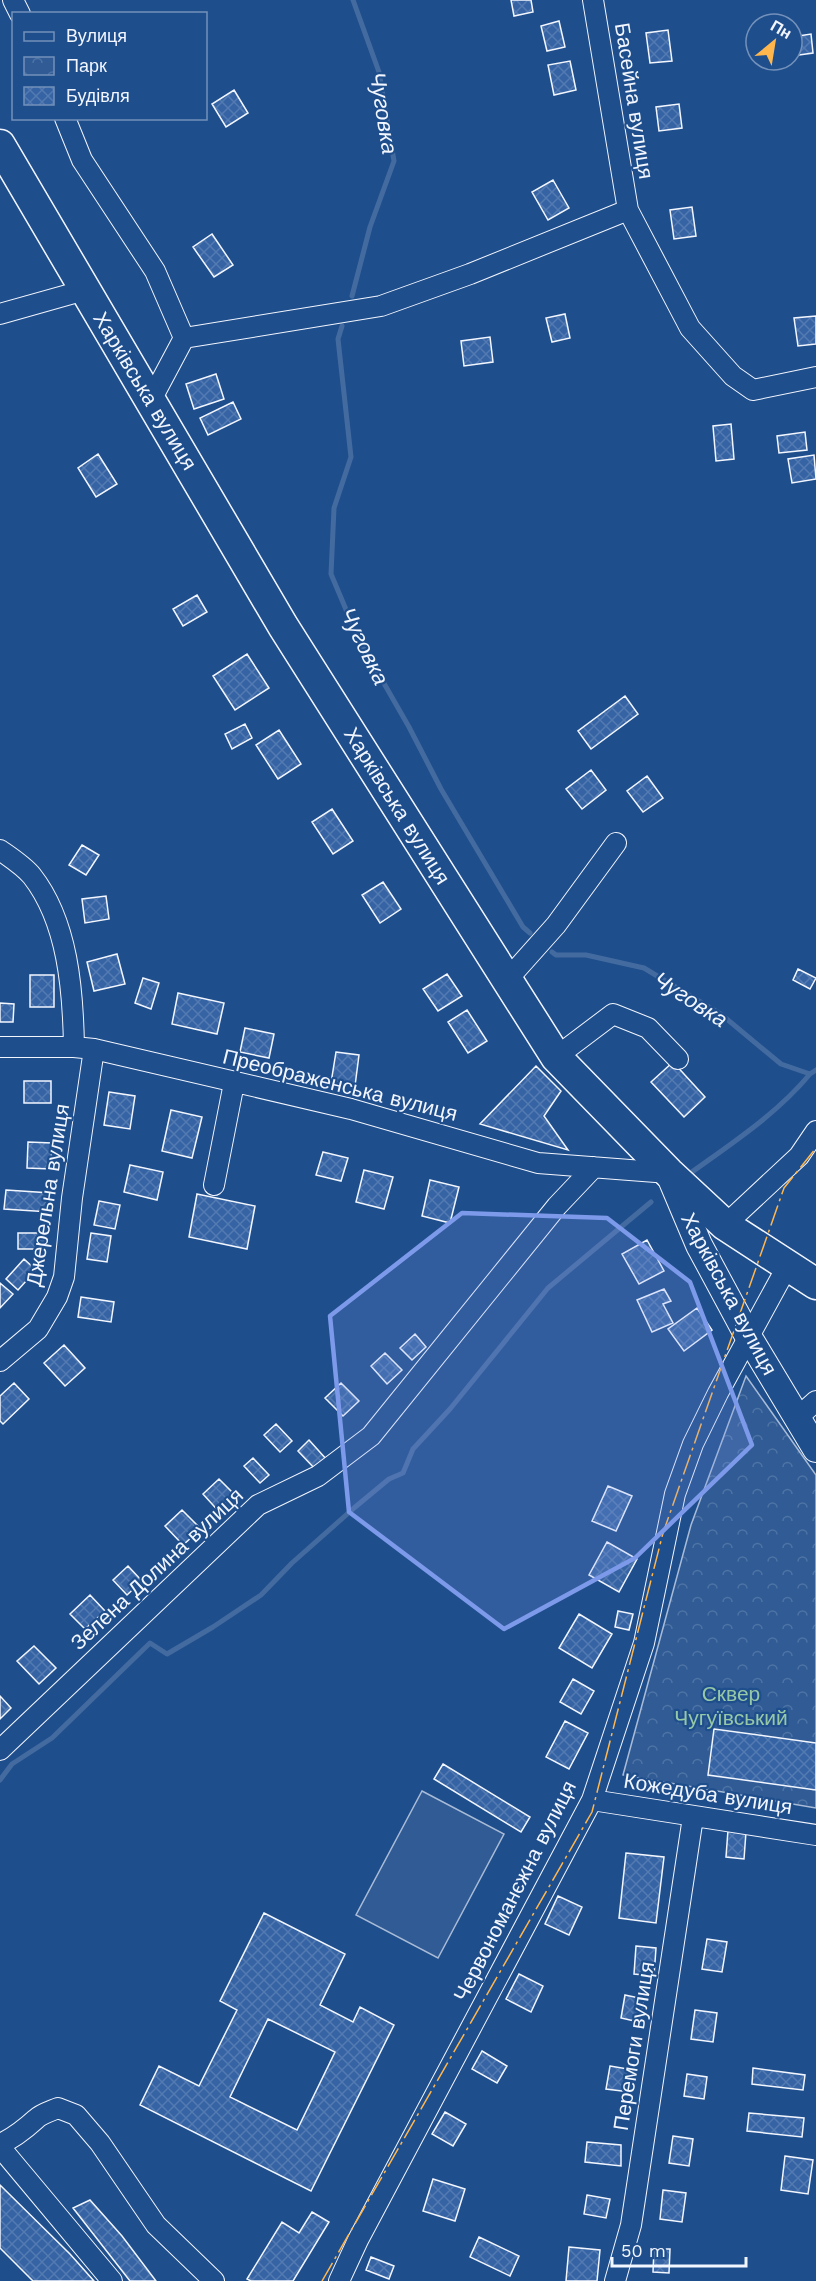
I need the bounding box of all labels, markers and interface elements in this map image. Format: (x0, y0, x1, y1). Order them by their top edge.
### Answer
legend (12, 12, 207, 120)
north arrow (744, 12, 804, 72)
text: Пн (767, 16, 795, 43)
street label: Басейна вулиця (610, 21, 659, 181)
text: Вулиця (66, 25, 127, 46)
text: Парк (66, 55, 107, 76)
water label: Чуговка (365, 70, 402, 156)
text: Будівля (66, 85, 130, 106)
street label: Харківська вулиця (88, 307, 203, 474)
water label: Чуговка (335, 604, 394, 689)
street label: Харківська вулиця (339, 723, 456, 889)
water label: Чуговка (649, 966, 732, 1032)
street label: Преображенська вулиця (220, 1043, 460, 1126)
street label: Джерельна вулиця (21, 1102, 74, 1288)
street label: Харківська вулиця (676, 1208, 783, 1379)
street label: Зелена Долина вулиця (65, 1482, 248, 1655)
park label: Сквер Чугуївський (674, 1681, 788, 1730)
street label: Кожедуба вулиця (622, 1768, 794, 1819)
street label: Червономанєжна вулиця (448, 1776, 581, 2005)
street label: Перемоги вулиця (608, 1960, 659, 2132)
scale bar (612, 2230, 746, 2268)
text: 50 m (621, 2240, 666, 2261)

